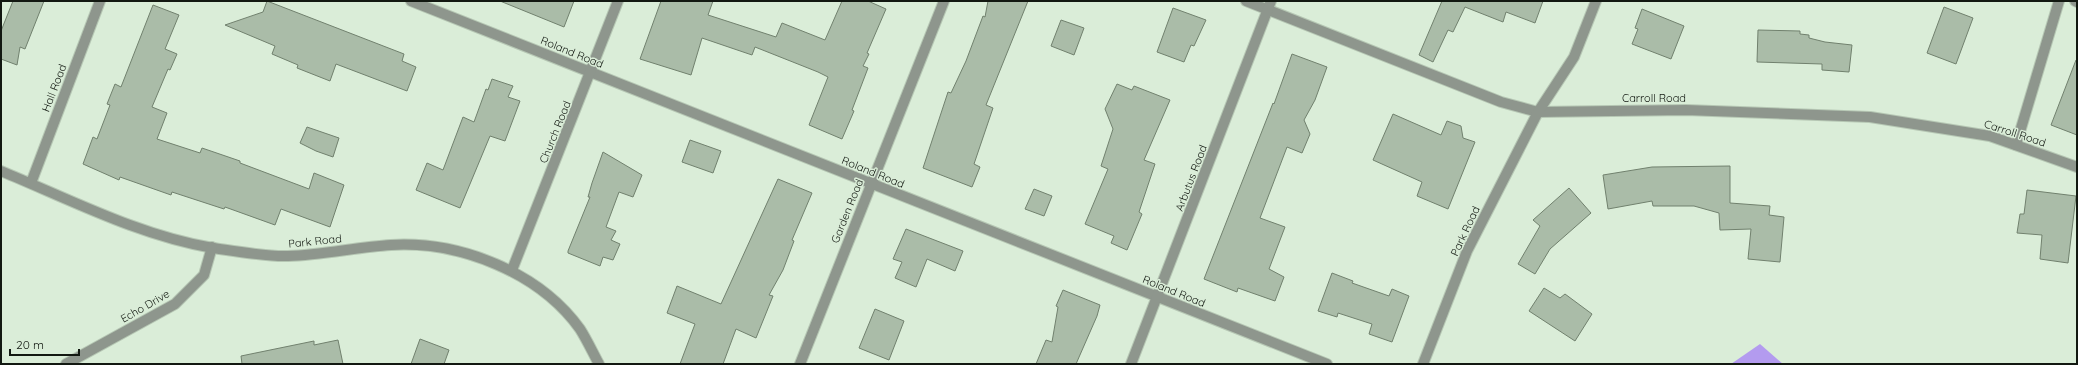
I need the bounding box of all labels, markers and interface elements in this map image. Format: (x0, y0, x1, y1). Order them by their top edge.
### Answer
street label: Roland Road (539, 33, 605, 71)
street label: Hall Road (39, 62, 69, 114)
street label: Carroll Road (1622, 91, 1686, 105)
street label: Church Road (536, 99, 574, 165)
street label: Carroll Road (1982, 116, 2048, 150)
street label: Arbutus Road (1172, 143, 1210, 213)
street label: Roland Road (840, 153, 906, 191)
street label: Garden Road (828, 177, 866, 245)
street label: Park Road (1447, 204, 1483, 258)
street label: Park Road (288, 231, 342, 251)
street label: Roland Road (1141, 272, 1207, 310)
street label: Echo Drive (118, 286, 172, 326)
scale bar (10, 331, 79, 357)
text: 20 m (16, 337, 44, 352)

